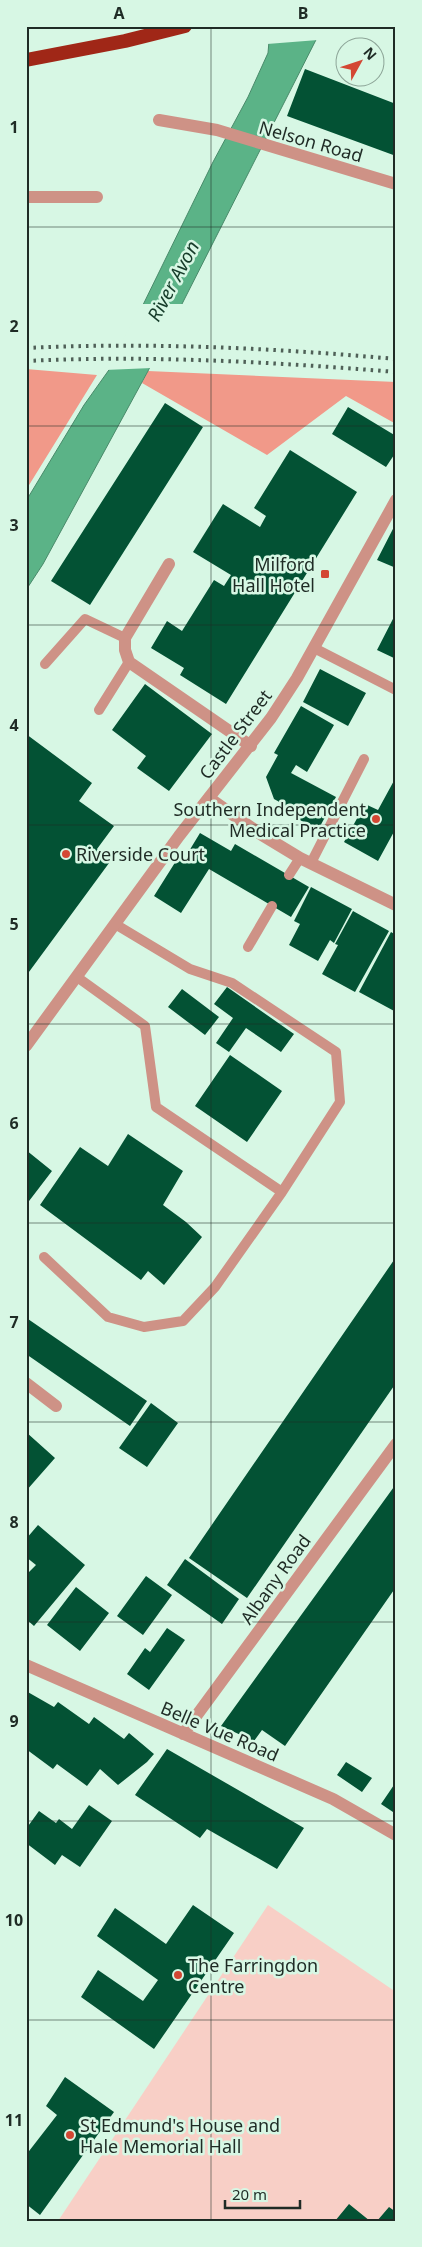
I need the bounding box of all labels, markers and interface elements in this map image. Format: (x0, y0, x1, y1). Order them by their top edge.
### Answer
text: A (113, 2, 125, 24)
text: B (298, 2, 308, 24)
north arrow (334, 38, 384, 88)
text: N (359, 43, 381, 64)
street label: Nelson Road (256, 115, 366, 167)
text: 1 (9, 116, 19, 138)
water label: River Avon (141, 236, 205, 326)
text: 2 (9, 315, 19, 337)
text: 3 (9, 514, 19, 536)
place label: Milford Hall Hotel (232, 552, 315, 597)
marker: Milford Hall Hotel (319, 568, 331, 580)
street label: Castle Street (193, 684, 277, 784)
text: 4 (9, 714, 19, 736)
place label: Southern Independent Medical Practice (173, 797, 366, 842)
marker: Southern Independent Medical Practice (370, 813, 382, 825)
place label: Riverside Court (76, 842, 206, 866)
marker: Riverside Court (60, 848, 72, 860)
text: 5 (9, 913, 19, 935)
text: 6 (9, 1112, 19, 1134)
text: 7 (9, 1311, 19, 1333)
text: 8 (9, 1511, 19, 1533)
street label: Albany Road (234, 1529, 316, 1629)
street label: Belle Vue Road (157, 1695, 283, 1767)
text: 9 (9, 1710, 19, 1732)
text: 10 (5, 1909, 23, 1931)
place label: The Farringdon Centre (188, 1953, 318, 1998)
marker: The Farringdon Centre (172, 1969, 184, 1981)
text: 11 (5, 2109, 23, 2131)
place label: St Edmund's House and Hale Memorial Hall (80, 2113, 280, 2158)
marker: St Edmund's House and Hale Memorial Hall (64, 2129, 76, 2141)
scale bar (225, 2177, 300, 2209)
text: 20 m (232, 2184, 267, 2204)

